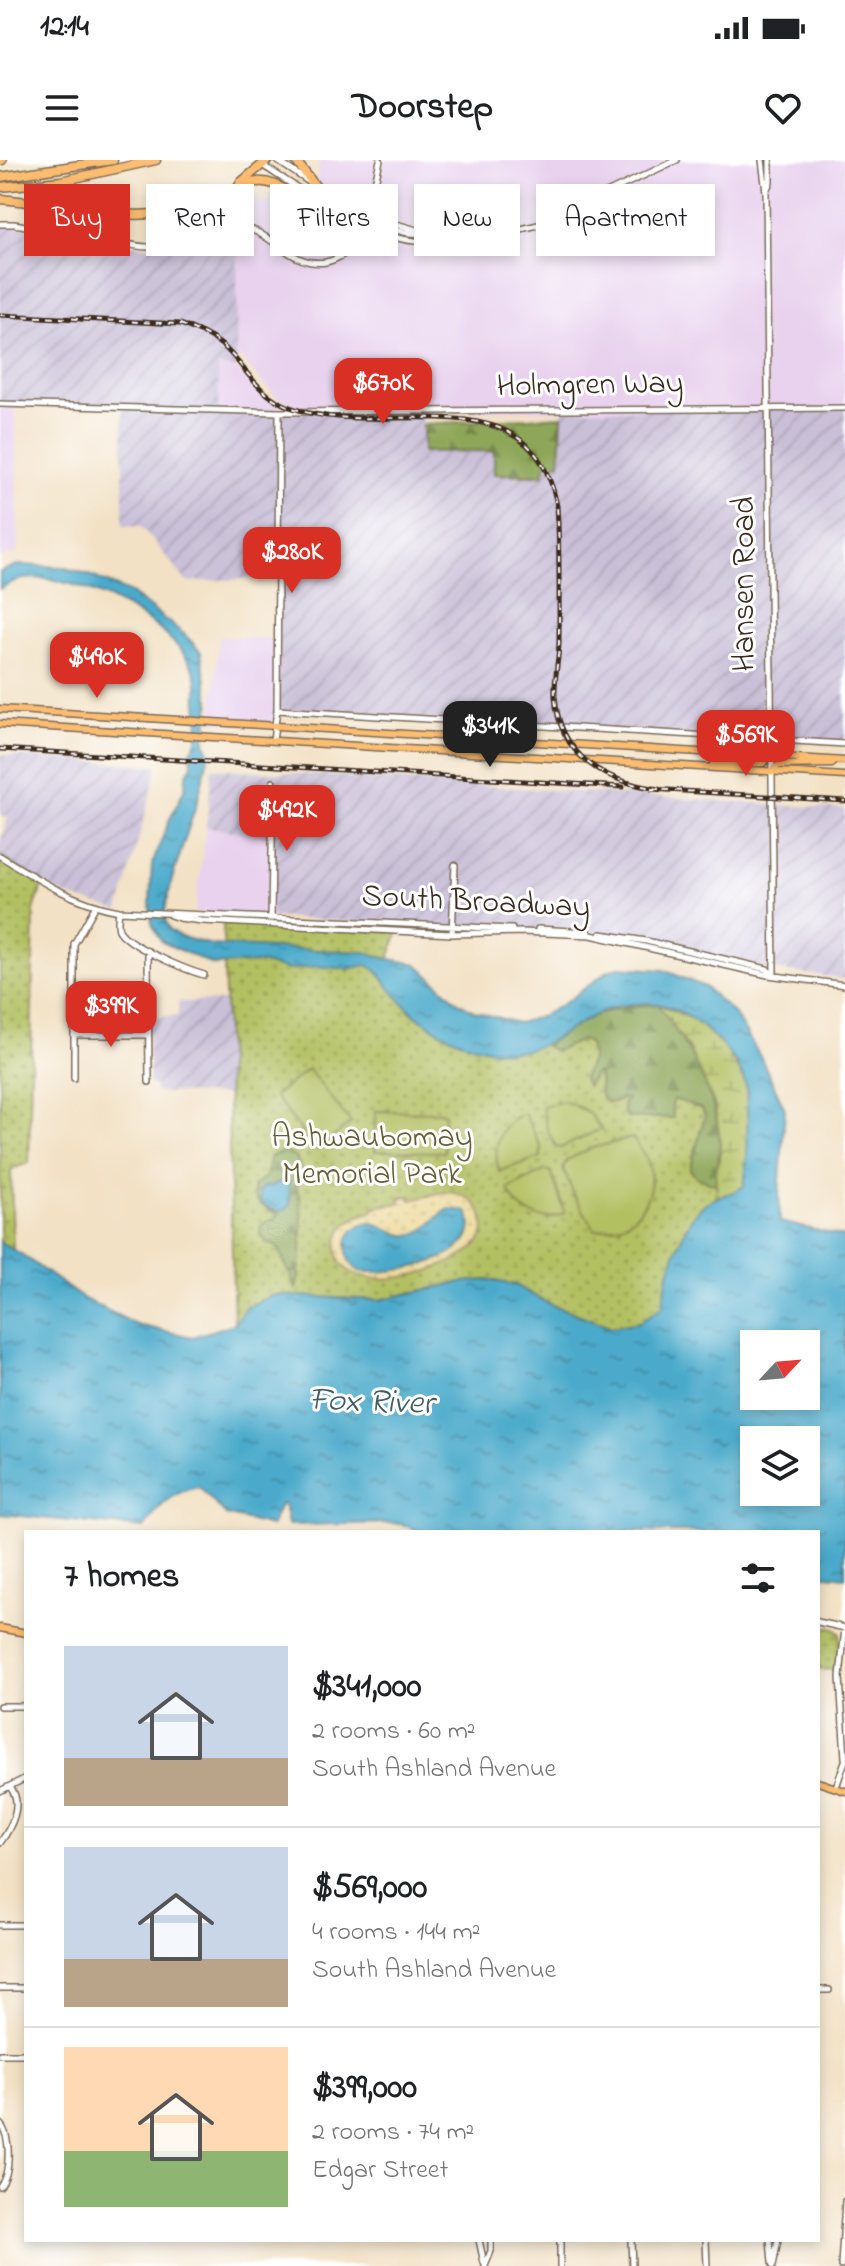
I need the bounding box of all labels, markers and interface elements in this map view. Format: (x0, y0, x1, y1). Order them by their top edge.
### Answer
text: 12:14 (40, 6, 89, 50)
text: Doorstep (352, 82, 493, 135)
icon: menu (40, 86, 84, 130)
icon: heart (761, 86, 805, 130)
chip: Buy (24, 184, 130, 256)
chip: Rent (146, 184, 254, 256)
chip: Filters (270, 184, 398, 256)
chip: New (414, 184, 520, 256)
chip: Apartment (536, 184, 715, 256)
pin: $670K (327, 358, 439, 426)
street label: Holmgren Way (496, 361, 684, 411)
text: $670K (352, 365, 414, 403)
street label: Hansen Road (722, 496, 769, 672)
pin: $280K (236, 527, 348, 595)
text: $280K (261, 534, 323, 572)
pin: $490K (41, 632, 153, 700)
text: $490K (68, 639, 126, 677)
pin: $341K (434, 701, 546, 769)
text: $341K (461, 708, 519, 746)
pin: $569K (690, 710, 802, 778)
text: $569K (715, 717, 777, 755)
pin: $492K (231, 785, 343, 853)
text: $492K (257, 792, 317, 830)
street label: South Broadway (361, 874, 591, 932)
pin: $399K (55, 981, 167, 1049)
text: $399K (84, 988, 138, 1026)
park label: Ashwaubomay Memorial Park (271, 1115, 473, 1199)
north arrow (740, 1330, 820, 1410)
map controls (740, 1330, 820, 1506)
water label: Fox River (308, 1376, 439, 1430)
button: layers (740, 1426, 820, 1506)
text: 7 homes (64, 1553, 179, 1603)
icon: filters (736, 1556, 780, 1600)
text: $341,000 (312, 1663, 421, 1713)
icon: home (128, 1678, 224, 1774)
text: 2 rooms · 60 m² (312, 1713, 476, 1751)
text: South Ashland Avenue (312, 1751, 556, 1789)
text: $569,000 (312, 1864, 427, 1914)
icon: home (128, 1879, 224, 1975)
text: 4 rooms · 144 m² (312, 1914, 480, 1952)
text: South Ashland Avenue (312, 1952, 556, 1990)
text: $399,000 (312, 2064, 417, 2114)
icon: home (128, 2079, 224, 2175)
text: 2 rooms · 74 m² (312, 2114, 474, 2152)
text: Edgar Street (312, 2152, 448, 2190)

